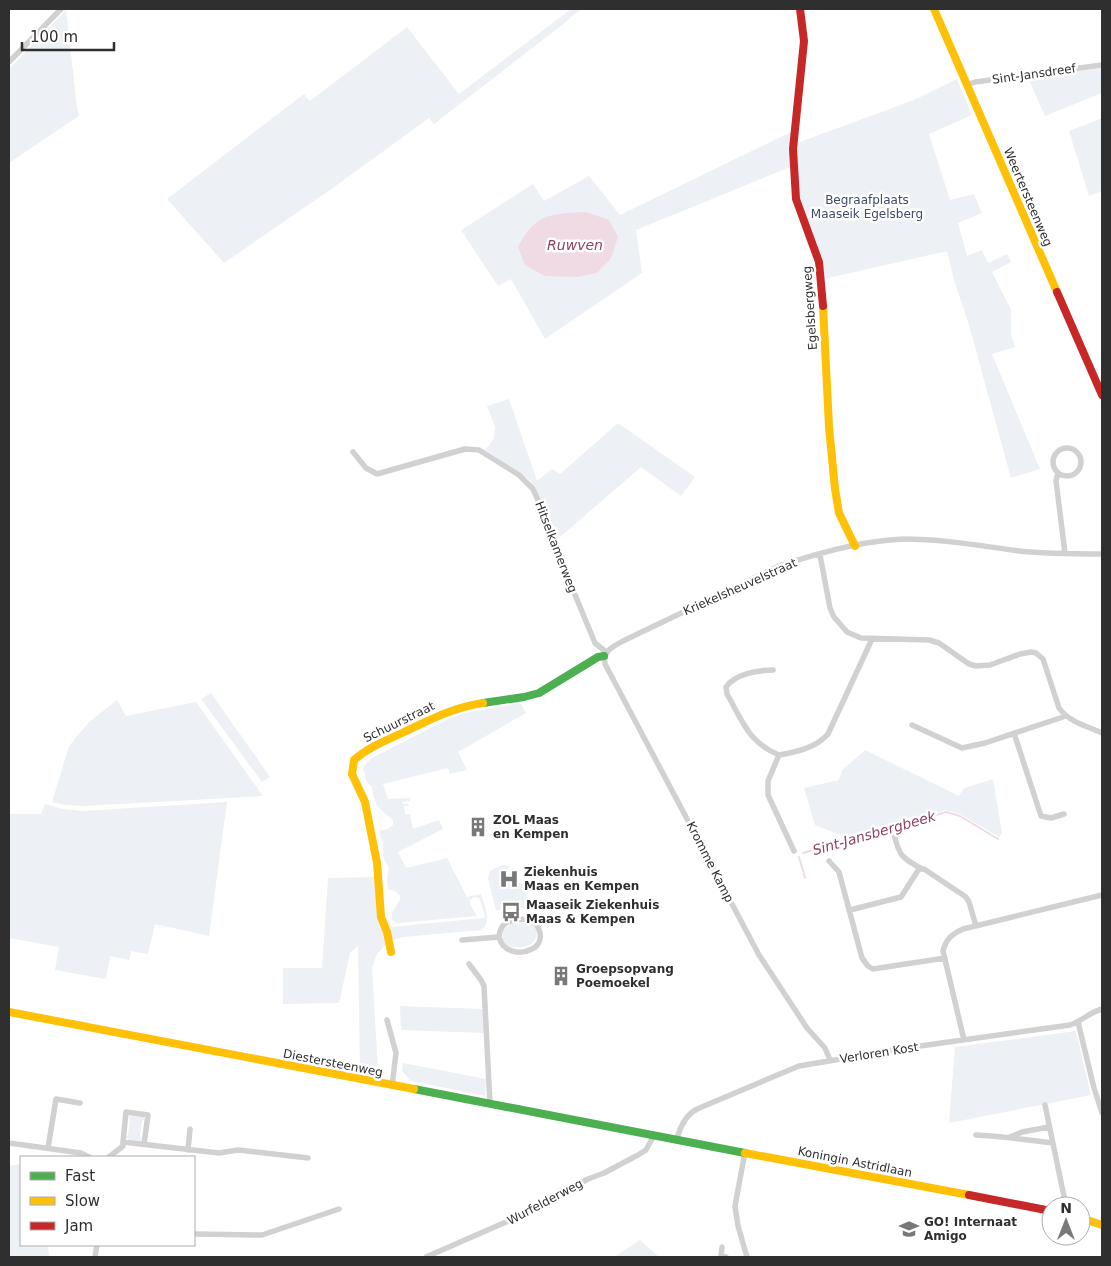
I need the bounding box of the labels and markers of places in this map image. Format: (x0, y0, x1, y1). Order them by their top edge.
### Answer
place label: ZOL Maas en Kempen (493, 813, 569, 841)
building icon: ZOL Maas en Kempen (467, 816, 489, 838)
place label: Ziekenhuis Maas en Kempen (524, 865, 639, 893)
hospital icon: Ziekenhuis Maas en Kempen (498, 868, 520, 890)
place label: Maaseik Ziekenhuis Maas & Kempen (526, 898, 659, 926)
bus stop icon: Maaseik Ziekenhuis Maas & Kempen (500, 901, 522, 923)
place label: Groepsopvang Poemoekel (576, 962, 674, 990)
building icon: Groepsopvang Poemoekel (550, 965, 572, 987)
place label: GO! Internaat Amigo (924, 1215, 1017, 1243)
school or university icon: GO! Internaat Amigo (898, 1218, 920, 1240)

